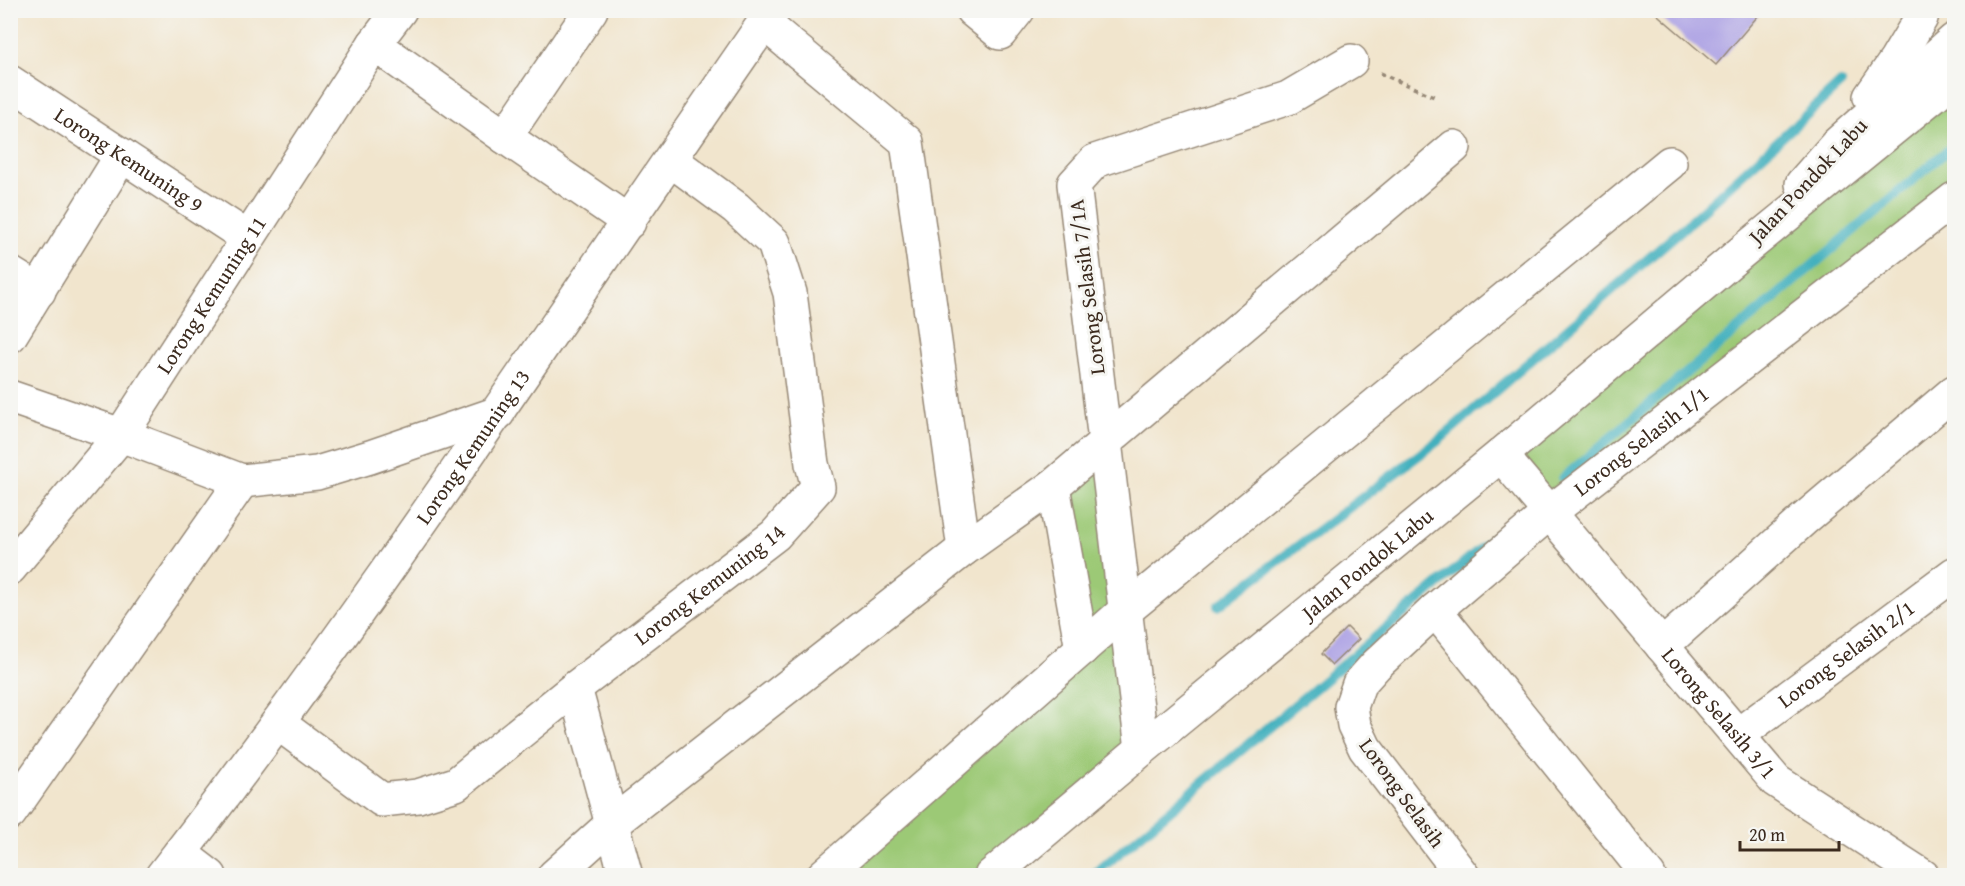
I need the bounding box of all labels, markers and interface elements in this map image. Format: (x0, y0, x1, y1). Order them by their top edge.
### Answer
street label: Lorong Kemuning 9 (48, 99, 210, 220)
street label: Jalan Pondok Labu (1739, 110, 1875, 253)
street label: Lorong Selasih 7/1A (1060, 197, 1113, 376)
street label: Lorong Kemuning 11 (149, 210, 274, 380)
street label: Lorong Kemuning 13 (408, 363, 537, 531)
street label: Lorong Selasih 1/1 (1567, 379, 1715, 503)
street label: Jalan Pondok Labu (1292, 500, 1440, 629)
street label: Lorong Kemuning 14 (628, 518, 792, 652)
street label: Lorong Selasih 2/1 (1771, 593, 1921, 715)
street label: Lorong Selasih 3/1 (1655, 640, 1784, 786)
street label: Lorong Selasih (1352, 731, 1453, 854)
scale bar (1740, 814, 1839, 852)
text: 20 m (1749, 821, 1785, 848)

